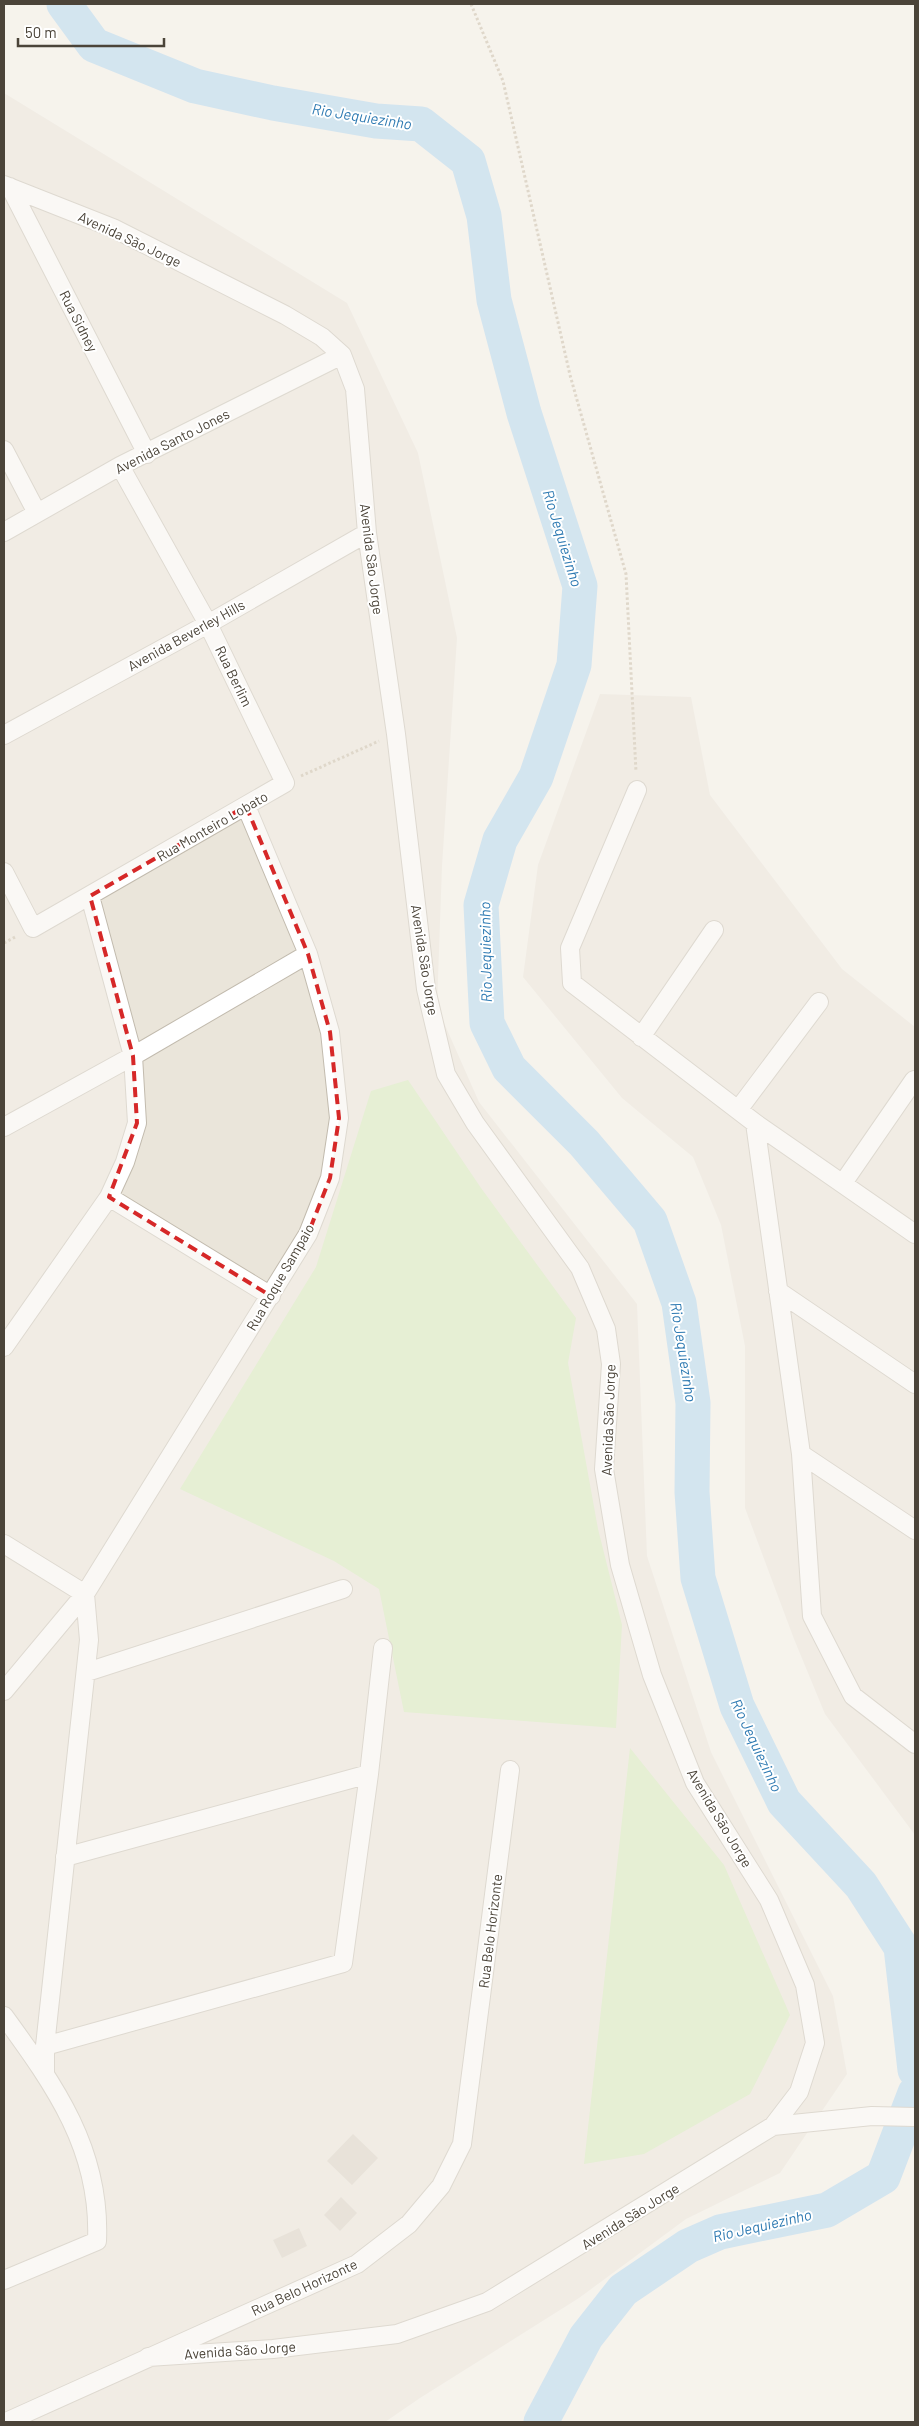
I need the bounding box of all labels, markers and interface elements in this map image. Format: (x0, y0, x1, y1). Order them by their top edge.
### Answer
scale bar (18, 15, 164, 47)
text: 50 m (25, 23, 57, 41)
water label: Rio Jequiezinho (311, 99, 413, 133)
street label: Avenida São Jorge (76, 208, 184, 270)
street label: Rua Sidney (56, 287, 102, 355)
street label: Avenida Santo Jones (112, 405, 232, 477)
water label: Rio Jequiezinho (540, 487, 586, 589)
street label: Avenida São Jorge (357, 502, 387, 616)
street label: Avenida Beverley Hills (124, 596, 248, 674)
street label: Rua Berlim (212, 643, 256, 709)
street label: Rua Monteiro Lobato (153, 787, 271, 865)
water label: Rio Jequiezinho (475, 901, 495, 1002)
street label: Avenida São Jorge (408, 903, 442, 1017)
street label: Rua Roque Sampaio (242, 1221, 318, 1333)
water label: Rio Jequiezinho (667, 1301, 701, 1403)
street label: Avenida São Jorge (598, 1364, 618, 1476)
water label: Rio Jequiezinho (728, 1696, 786, 1794)
street label: Avenida São Jorge (684, 1766, 756, 1870)
street label: Rua Belo Horizonte (475, 1873, 505, 1989)
street label: Avenida São Jorge (578, 2179, 682, 2253)
water label: Rio Jequiezinho (711, 2205, 813, 2245)
street label: Rua Belo Horizonte (248, 2255, 360, 2319)
street label: Avenida São Jorge (184, 2338, 296, 2362)

